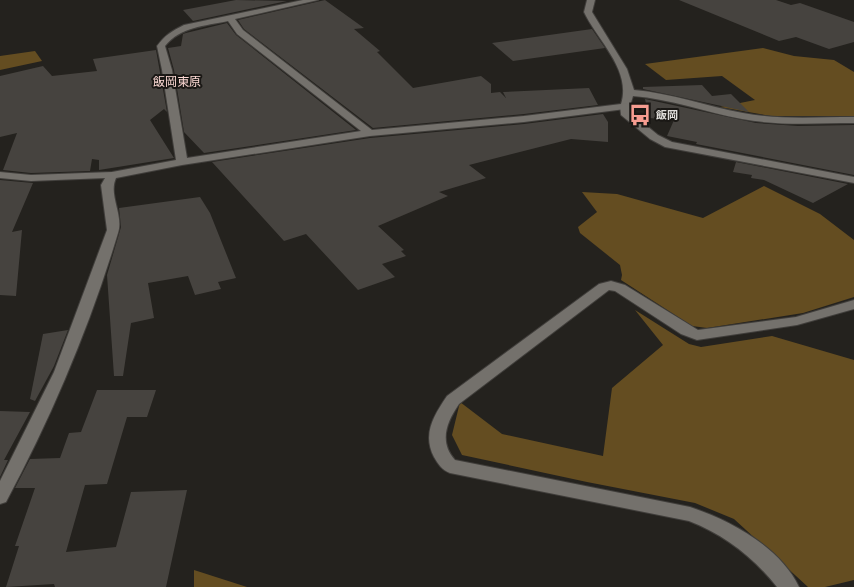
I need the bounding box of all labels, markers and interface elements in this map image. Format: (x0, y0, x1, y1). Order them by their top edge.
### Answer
district label: 飯岡東原 (153, 75, 201, 89)
bus stop icon: 飯岡 (627, 102, 653, 128)
place label: 飯岡 (655, 109, 678, 122)

